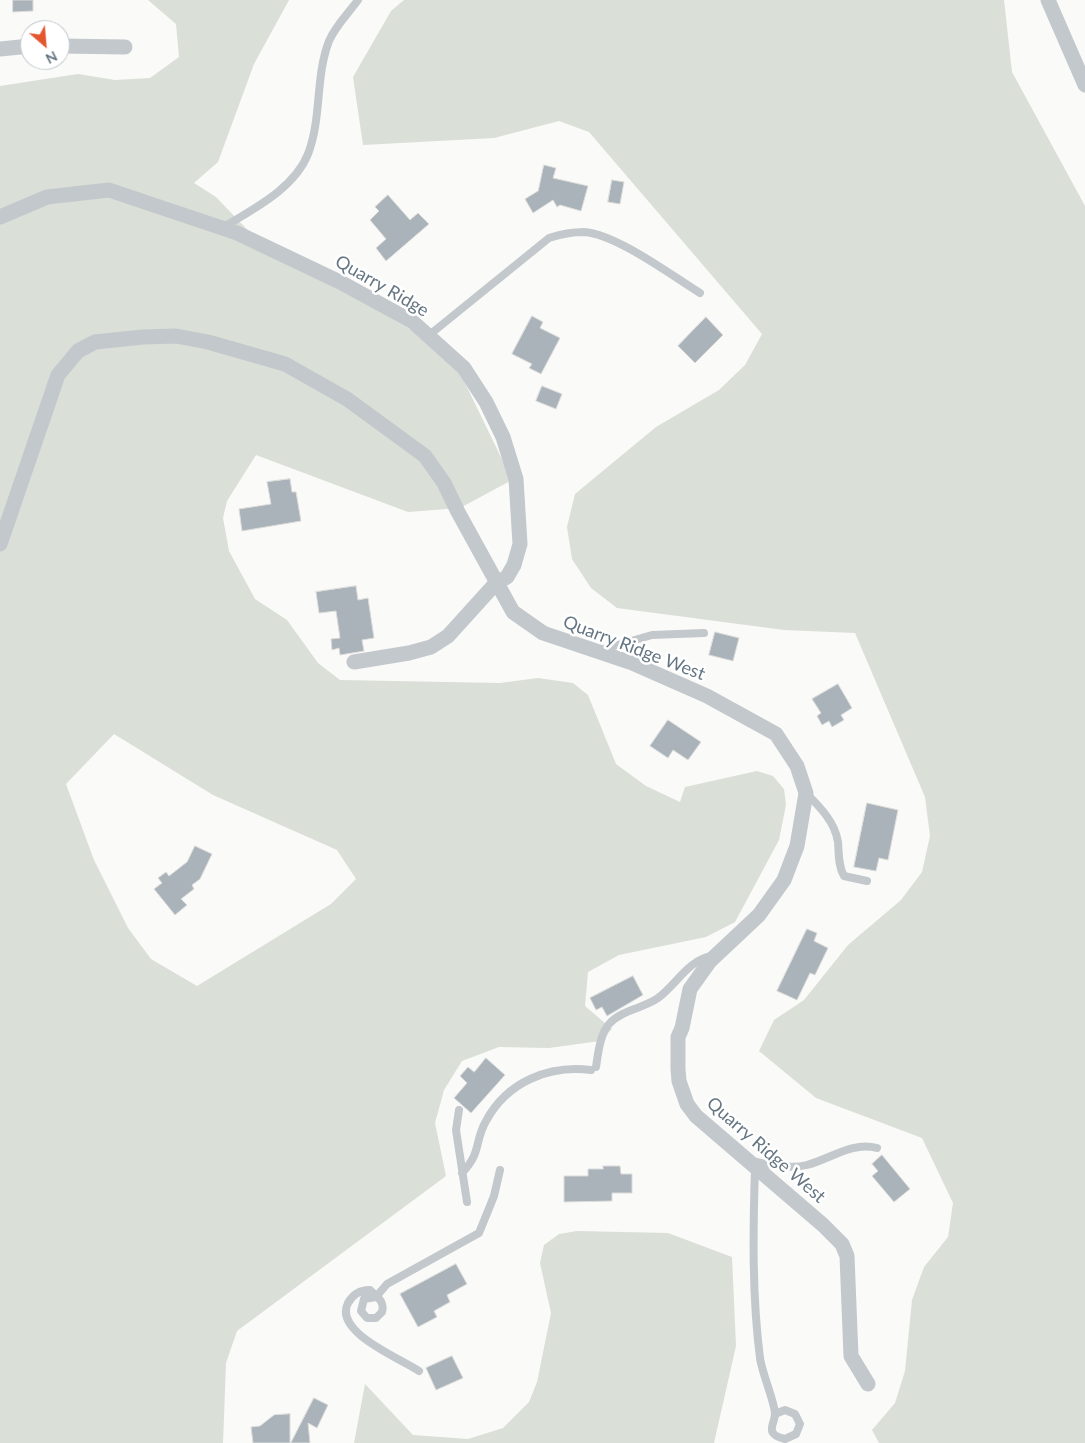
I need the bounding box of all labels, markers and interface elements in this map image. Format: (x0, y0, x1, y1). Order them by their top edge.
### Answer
north arrow (20, 20, 70, 70)
text: N (43, 48, 60, 68)
street label: Quarry Ridge (331, 251, 433, 321)
street label: Quarry Ridge West (560, 611, 708, 685)
street label: Quarry Ridge West (702, 1092, 830, 1208)

